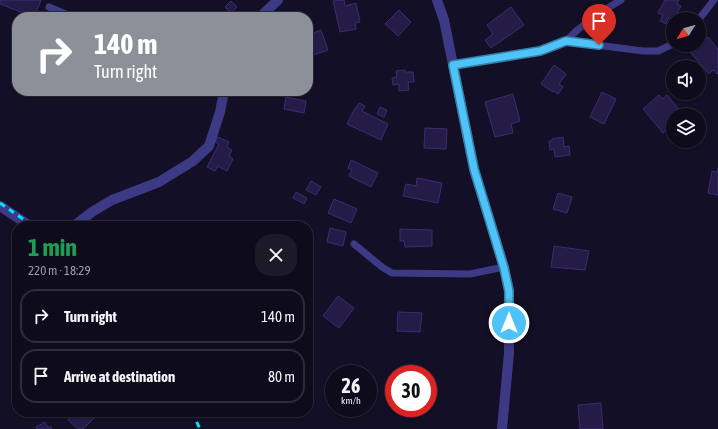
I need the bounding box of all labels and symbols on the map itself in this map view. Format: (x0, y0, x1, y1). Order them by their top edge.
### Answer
pin (582, 4, 616, 45)
north arrow (666, 12, 706, 52)
position arrow (488, 302, 530, 344)
speed limit sign: 30 (385, 365, 437, 417)

